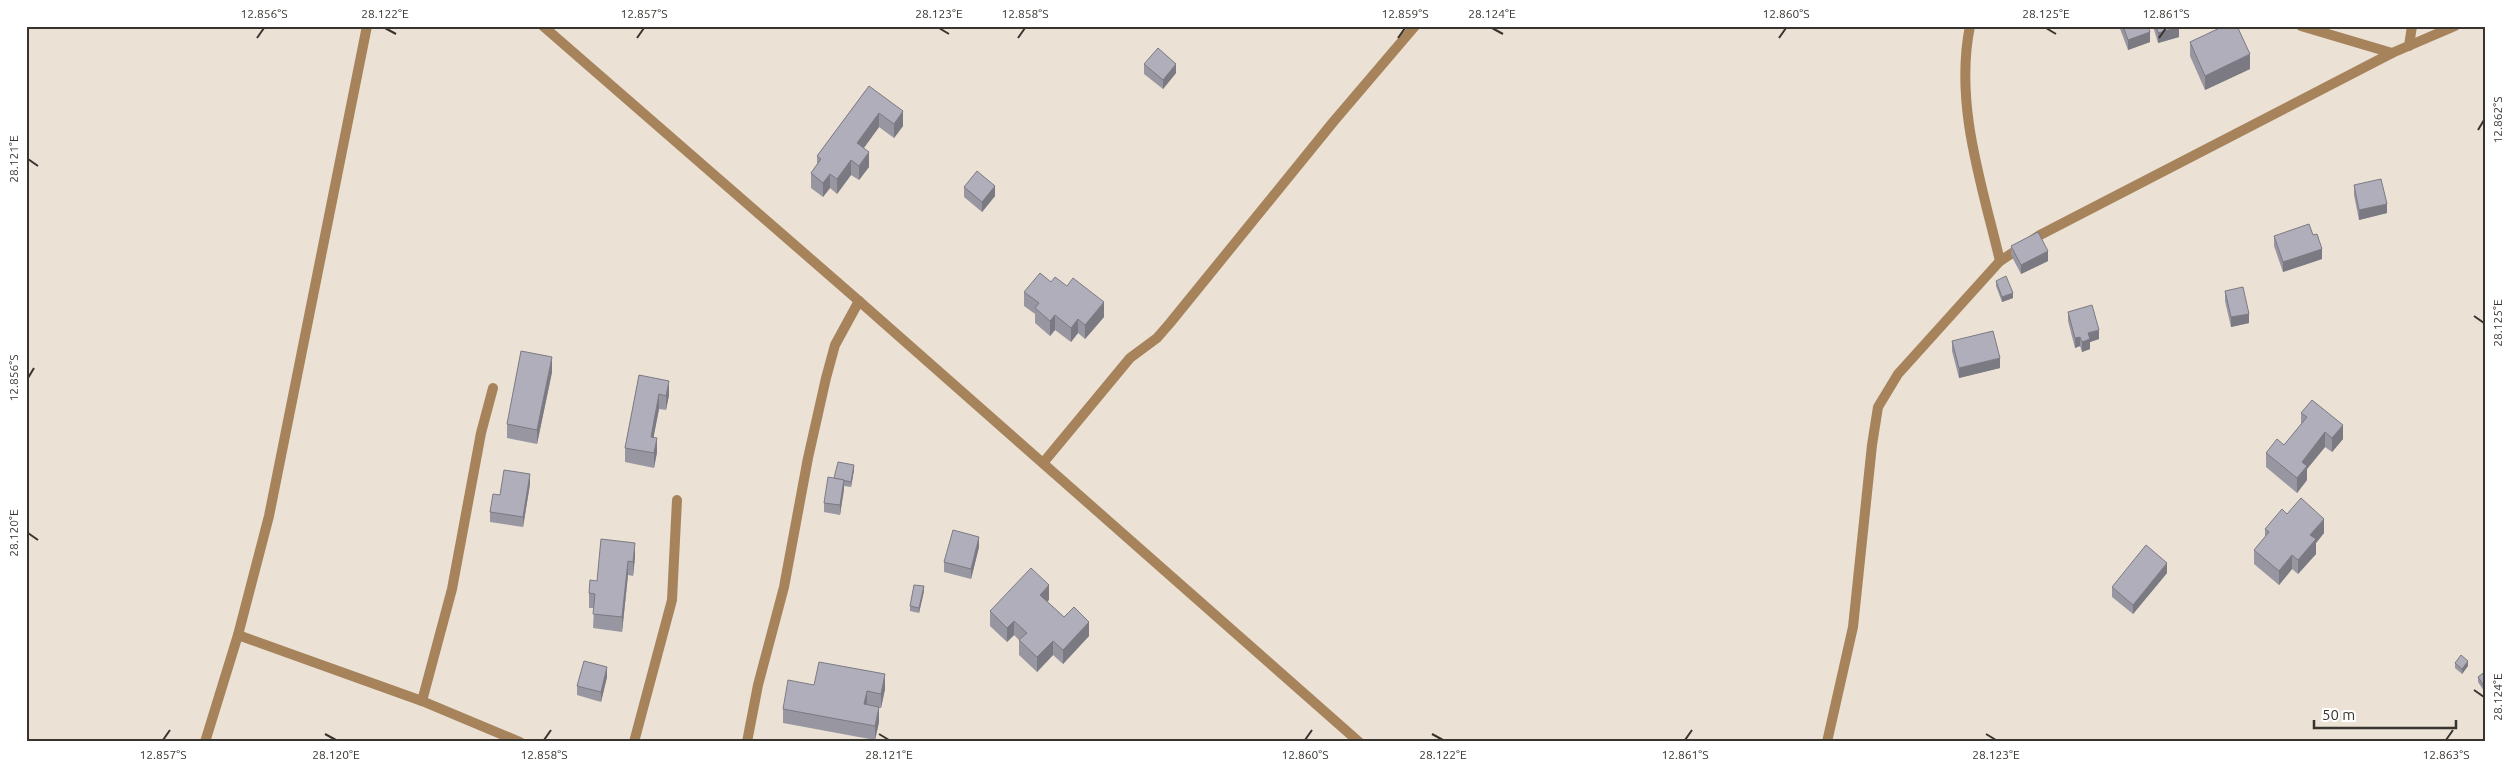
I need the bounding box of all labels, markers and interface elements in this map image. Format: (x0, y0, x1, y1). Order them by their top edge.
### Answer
text: 12.856°S (241, 7, 287, 20)
text: 28.122°E (361, 7, 409, 20)
text: 12.857°S (621, 7, 667, 20)
text: 28.123°E (915, 7, 963, 20)
text: 12.858°S (1002, 7, 1048, 20)
text: 12.859°S (1382, 7, 1428, 20)
text: 28.124°E (1468, 7, 1516, 20)
text: 12.860°S (1763, 7, 1809, 20)
text: 28.125°E (2022, 7, 2070, 20)
text: 12.861°S (2143, 7, 2189, 20)
text: 12.862°S (2491, 97, 2504, 143)
text: 28.121°E (7, 135, 20, 183)
text: 28.125°E (2491, 299, 2504, 347)
text: 12.856°S (7, 355, 20, 401)
text: 28.120°E (7, 509, 20, 557)
text: 28.124°E (2491, 673, 2504, 721)
scale bar (2314, 698, 2457, 730)
text: 50 m (2322, 706, 2355, 723)
text: 12.857°S (140, 748, 186, 761)
text: 28.120°E (312, 748, 360, 761)
text: 12.858°S (521, 748, 567, 761)
text: 28.121°E (865, 748, 913, 761)
text: 12.860°S (1282, 748, 1328, 761)
text: 28.122°E (1419, 748, 1467, 761)
text: 12.861°S (1662, 748, 1708, 761)
text: 28.123°E (1972, 748, 2020, 761)
text: 12.863°S (2423, 748, 2469, 761)

